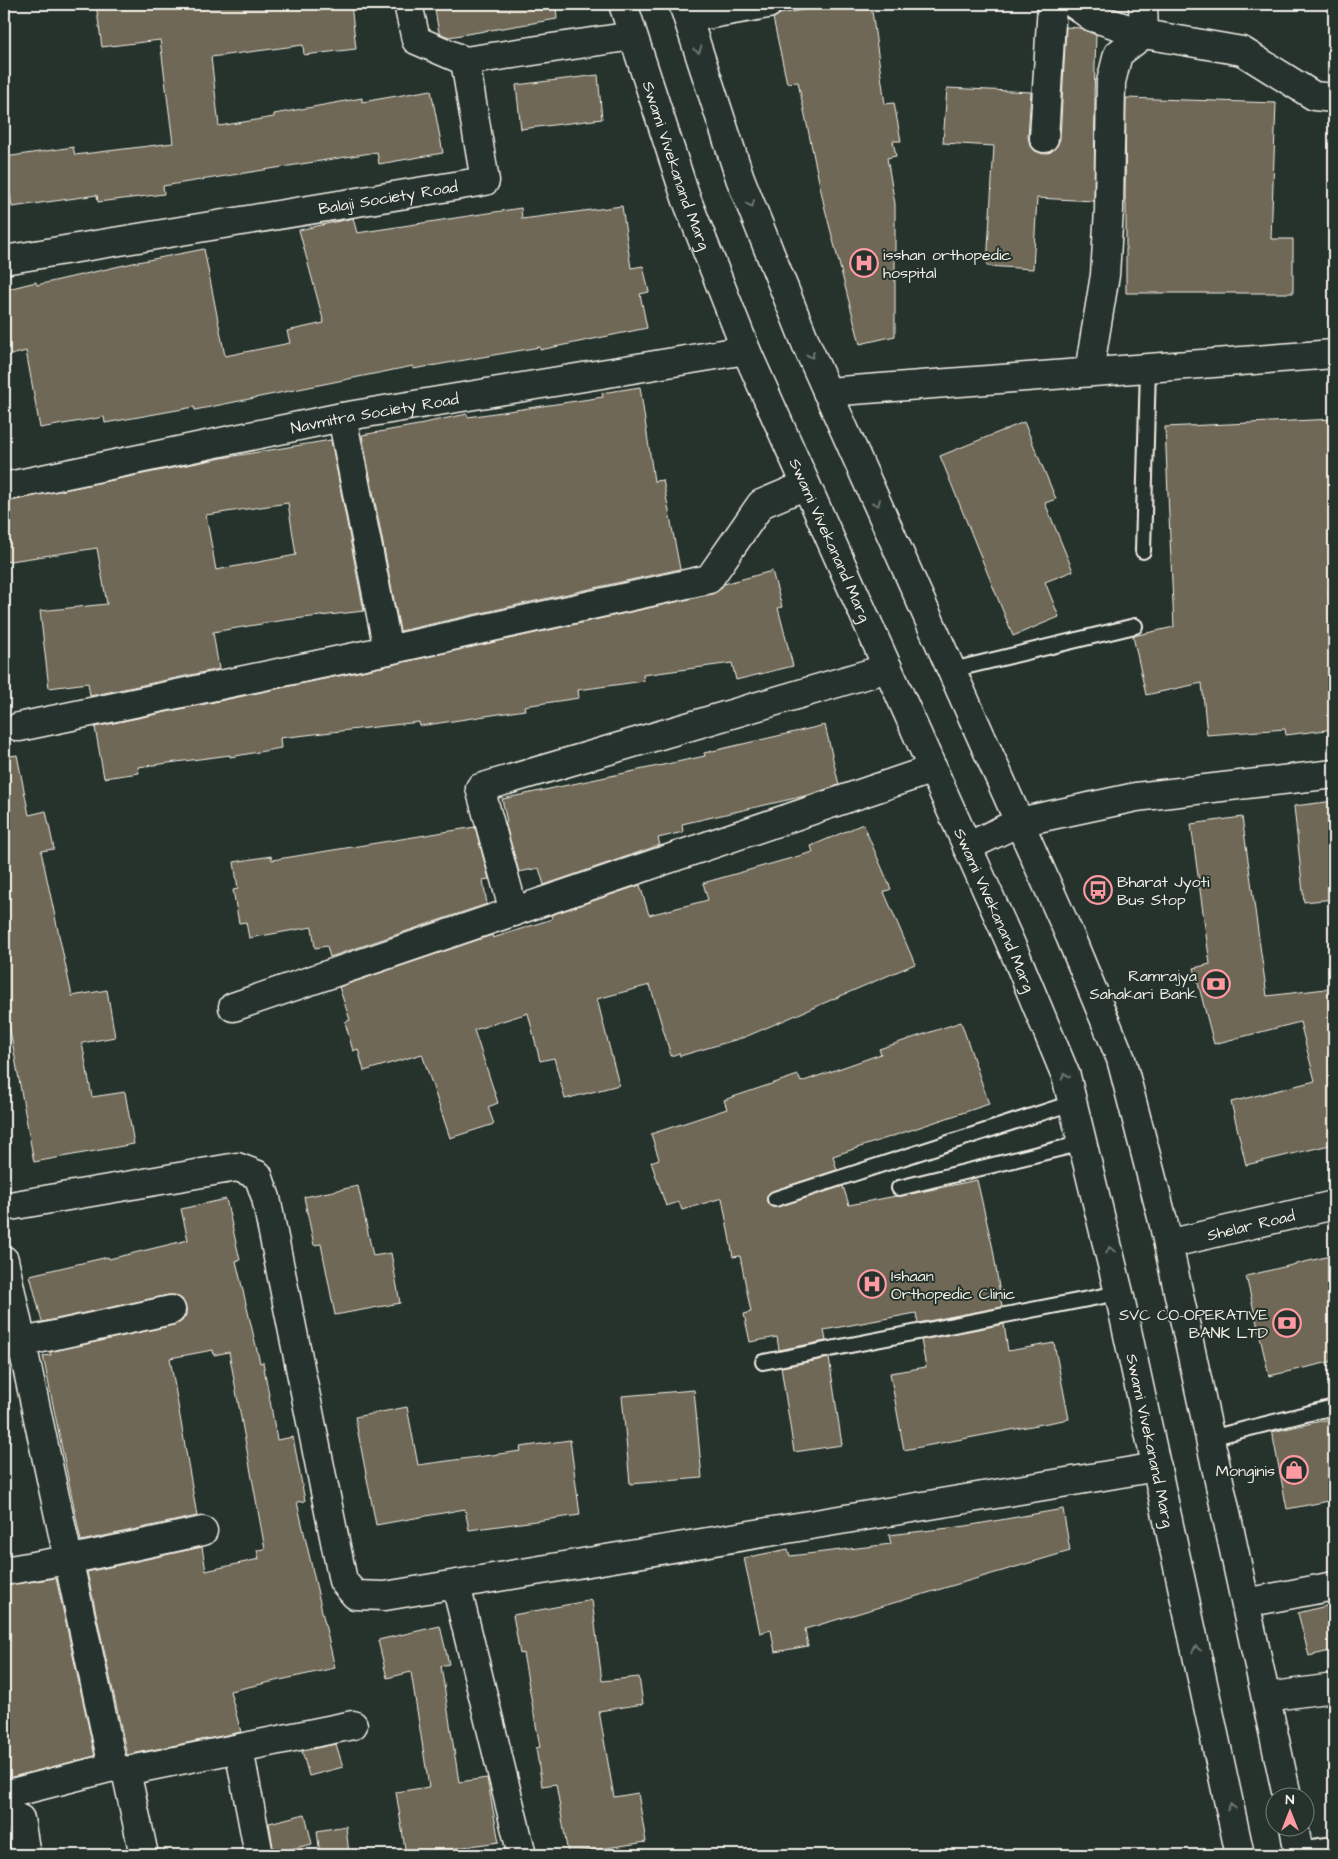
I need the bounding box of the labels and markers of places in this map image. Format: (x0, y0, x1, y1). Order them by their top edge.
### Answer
place label: isshan orthopedic hospital (883, 244, 1011, 284)
hospital icon: isshan orthopedic hospital (849, 248, 879, 278)
place label: Bharat Jyoti Bus Stop (1117, 871, 1210, 911)
bus stop icon: Bharat Jyoti Bus Stop (1083, 875, 1113, 905)
place label: Ramrajya Sahakari Bank (1090, 965, 1197, 1005)
bank icon: Ramrajya Sahakari Bank (1201, 969, 1231, 999)
place label: Ishaan Orthopedic Clinic (891, 1265, 1015, 1305)
hospital icon: Ishaan Orthopedic Clinic (857, 1269, 887, 1299)
place label: SVC CO-OPERATIVE BANK LTD (1119, 1304, 1269, 1344)
bank icon: SVC CO-OPERATIVE BANK LTD (1272, 1308, 1302, 1338)
shop icon: Monginis (1279, 1455, 1309, 1485)
place label: Monginis (1216, 1460, 1275, 1483)

